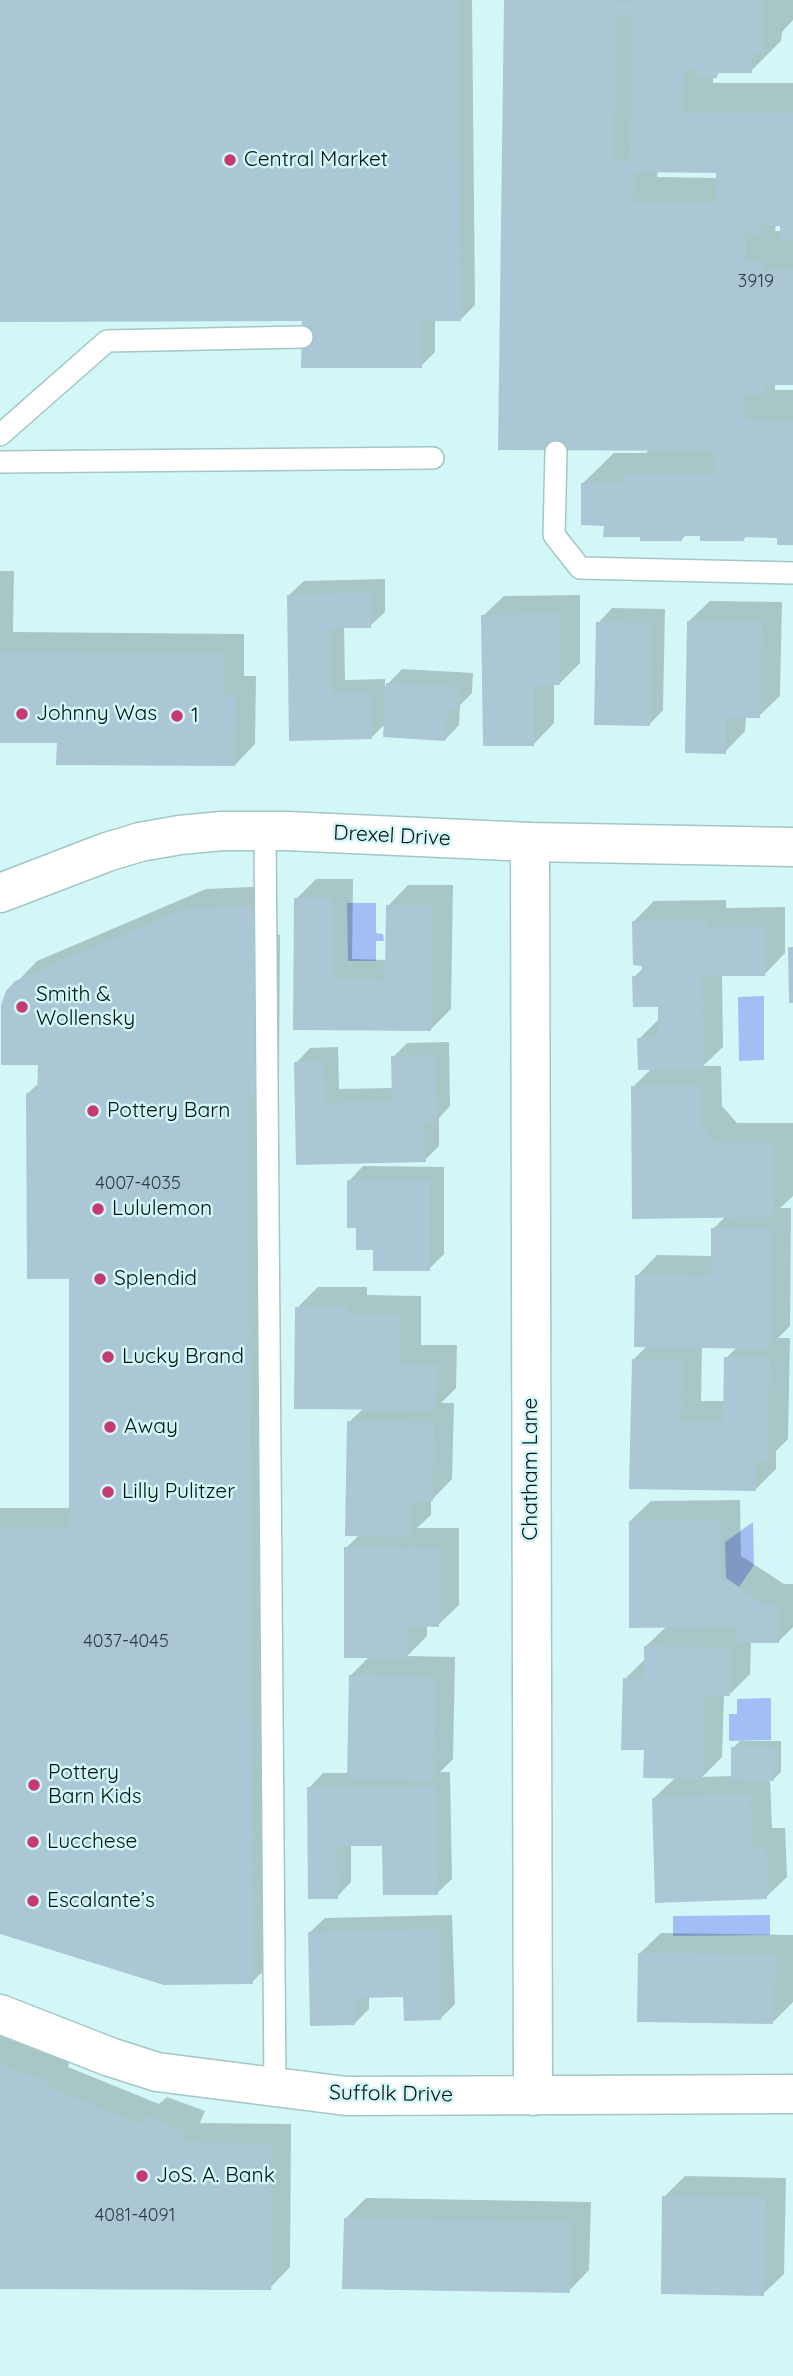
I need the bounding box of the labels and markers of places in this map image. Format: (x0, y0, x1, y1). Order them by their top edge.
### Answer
place label: Central Market (244, 147, 388, 173)
marker: Central Market (222, 152, 238, 168)
place label: Johnny Was (36, 701, 157, 727)
place label: 1 (191, 703, 199, 729)
marker: Johnny Was (14, 706, 30, 722)
marker: 1 (169, 708, 185, 724)
place label: Smith & Wollensky (36, 982, 135, 1032)
marker: Smith & Wollensky (14, 999, 30, 1015)
place label: Pottery Barn (107, 1098, 230, 1124)
marker: Pottery Barn (85, 1103, 101, 1119)
place label: Lululemon (112, 1196, 212, 1222)
marker: Lululemon (90, 1201, 106, 1217)
place label: Splendid (114, 1266, 197, 1292)
marker: Splendid (92, 1271, 108, 1287)
place label: Lucky Brand (122, 1344, 244, 1370)
marker: Lucky Brand (100, 1349, 116, 1365)
place label: Away (124, 1414, 178, 1440)
marker: Away (102, 1419, 118, 1435)
place label: Lilly Pulitzer (122, 1479, 235, 1505)
marker: Lilly Pulitzer (100, 1484, 116, 1500)
place label: Pottery Barn Kids (48, 1760, 142, 1810)
marker: Pottery Barn Kids (26, 1777, 42, 1793)
place label: Lucchese (47, 1829, 137, 1855)
marker: Lucchese (25, 1834, 41, 1850)
place label: Escalante’s (47, 1888, 155, 1914)
marker: Escalante’s (25, 1893, 41, 1909)
place label: JoS. A. Bank (156, 2163, 275, 2189)
marker: JoS. A. Bank (134, 2168, 150, 2184)

